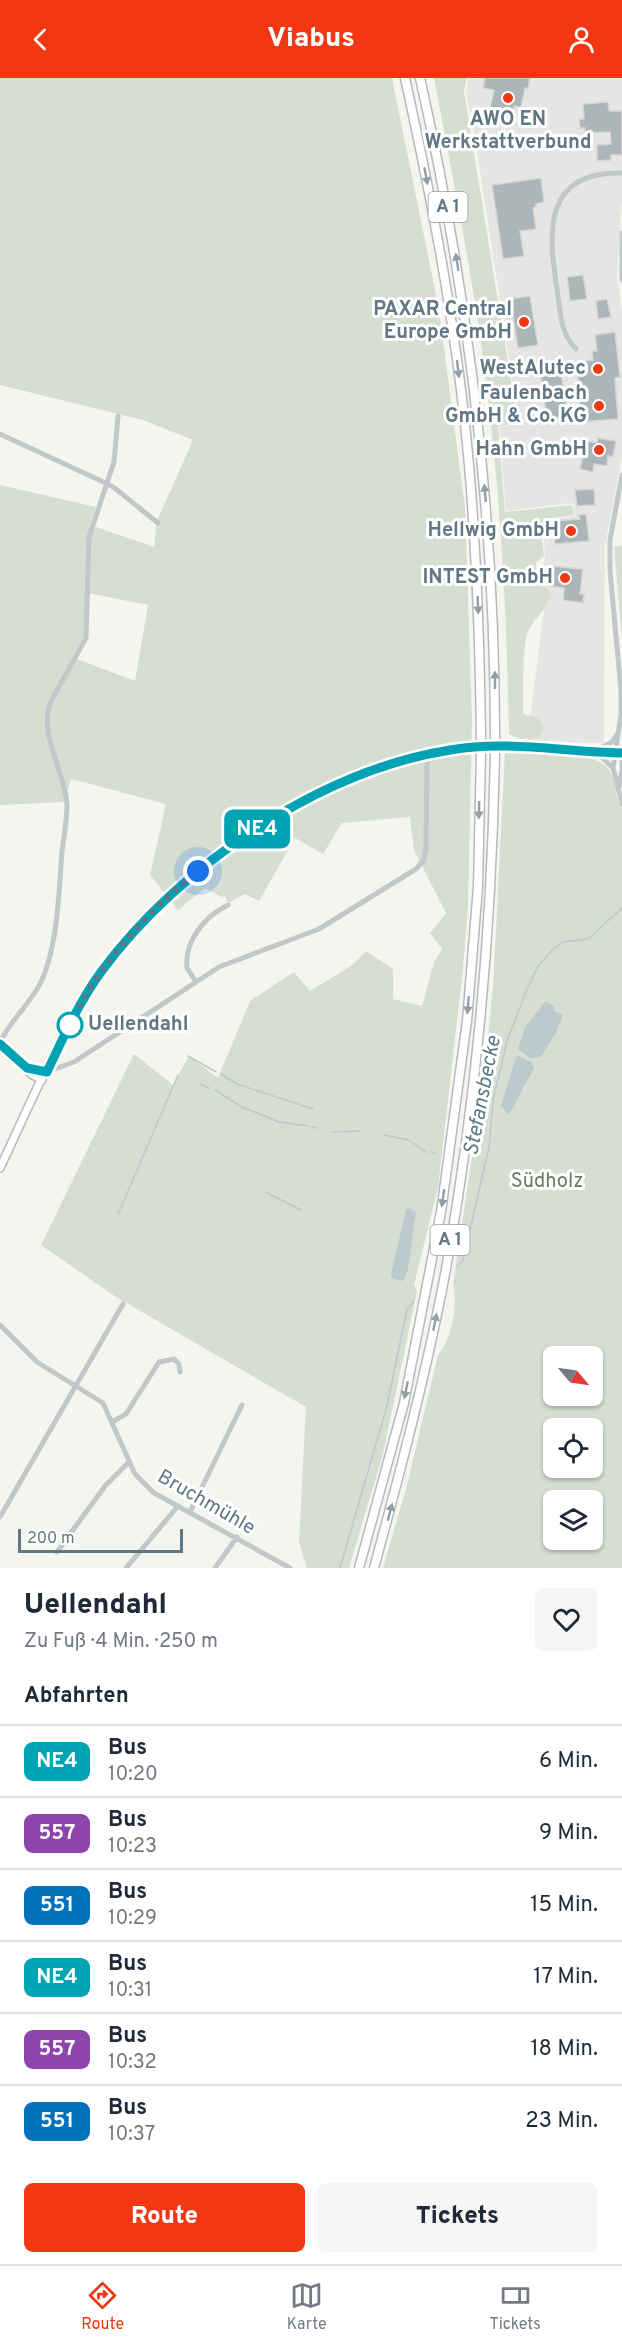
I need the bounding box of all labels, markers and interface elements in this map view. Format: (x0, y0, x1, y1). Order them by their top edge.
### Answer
text: Viabus (267, 22, 355, 56)
icon: back (24, 23, 57, 56)
icon: person (565, 23, 598, 56)
marker: AWO EN Werkstattverbund (501, 91, 515, 105)
place label: AWO EN Werkstattverbund (424, 107, 592, 156)
one-way arrow (422, 167, 431, 186)
road number: A 1 (428, 192, 468, 222)
one-way arrow (453, 253, 462, 272)
place label: PAXAR Central Europe GmbH (373, 297, 512, 346)
marker: PAXAR Central Europe GmbH (517, 315, 531, 329)
place label: WestAlutec (479, 356, 586, 382)
one-way arrow (453, 359, 462, 378)
marker: WestAlutec (591, 362, 605, 376)
place label: Faulenbach GmbH & Co. KG (445, 381, 587, 430)
marker: Faulenbach GmbH & Co. KG (592, 399, 606, 413)
place label: Hahn GmbH (476, 437, 587, 463)
marker: Hahn GmbH (592, 443, 606, 457)
one-way arrow (480, 483, 490, 502)
place label: Hellwig GmbH (428, 518, 559, 544)
marker: Hellwig GmbH (564, 524, 578, 538)
place label: INTEST GmbH (422, 565, 553, 591)
marker: INTEST GmbH (558, 571, 572, 585)
one-way arrow (473, 595, 483, 614)
one-way arrow (490, 671, 500, 690)
one-way arrow (475, 801, 484, 820)
line badge: NE4 (222, 810, 292, 849)
text: NE4 (236, 816, 278, 843)
your location (183, 856, 213, 886)
one-way arrow (463, 996, 473, 1015)
marker: Uellendahl (57, 1012, 83, 1038)
place label: Uellendahl (88, 1012, 189, 1038)
water label: Stefansbecke (458, 1033, 508, 1158)
park label: Südholz (511, 1169, 583, 1195)
one-way arrow (439, 1189, 448, 1208)
road number: A 1 (430, 1225, 470, 1255)
one-way arrow (431, 1312, 440, 1331)
north arrow (543, 1346, 603, 1406)
map controls (543, 1346, 603, 1550)
one-way arrow (401, 1381, 411, 1399)
button: locate (543, 1418, 603, 1478)
street label: Bruchmühle (152, 1465, 260, 1541)
button: layers (543, 1490, 603, 1550)
one-way arrow (385, 1502, 395, 1521)
scale bar (18, 1526, 183, 1554)
text: 200 m (27, 1529, 75, 1549)
text: Uellendahl (24, 1588, 167, 1624)
button: heart (535, 1588, 598, 1651)
text: Zu Fuß · 4 Min. · 250 m (24, 1629, 218, 1655)
text: Abfahrten (24, 1683, 129, 1710)
text: Bus (108, 1735, 147, 1762)
text: NE4 (36, 1748, 78, 1775)
text: 6 Min. (539, 1748, 598, 1775)
text: 10:20 (108, 1762, 158, 1788)
text: Bus (108, 1807, 147, 1834)
text: 557 (39, 1820, 75, 1847)
text: 9 Min. (539, 1820, 598, 1847)
text: 10:23 (108, 1834, 157, 1860)
text: Bus (108, 1879, 147, 1906)
text: 551 (40, 1892, 74, 1919)
text: 15 Min. (530, 1892, 598, 1919)
text: 10:29 (108, 1906, 157, 1932)
text: Bus (108, 1951, 147, 1978)
text: NE4 (36, 1964, 78, 1991)
text: 17 Min. (533, 1964, 598, 1991)
text: 10:31 (108, 1978, 152, 2004)
text: Bus (108, 2023, 147, 2050)
text: 557 (39, 2036, 75, 2063)
text: 18 Min. (530, 2036, 598, 2063)
text: 10:32 (108, 2050, 157, 2076)
text: Bus (108, 2095, 147, 2122)
text: 551 (40, 2108, 74, 2135)
text: 23 Min. (525, 2108, 598, 2135)
text: 10:37 (108, 2122, 155, 2148)
button: Route (24, 2183, 305, 2252)
button: Tickets (317, 2183, 598, 2252)
tab: Route (81, 2279, 124, 2335)
tab: Karte (287, 2279, 327, 2335)
tab: Tickets (489, 2279, 541, 2335)

